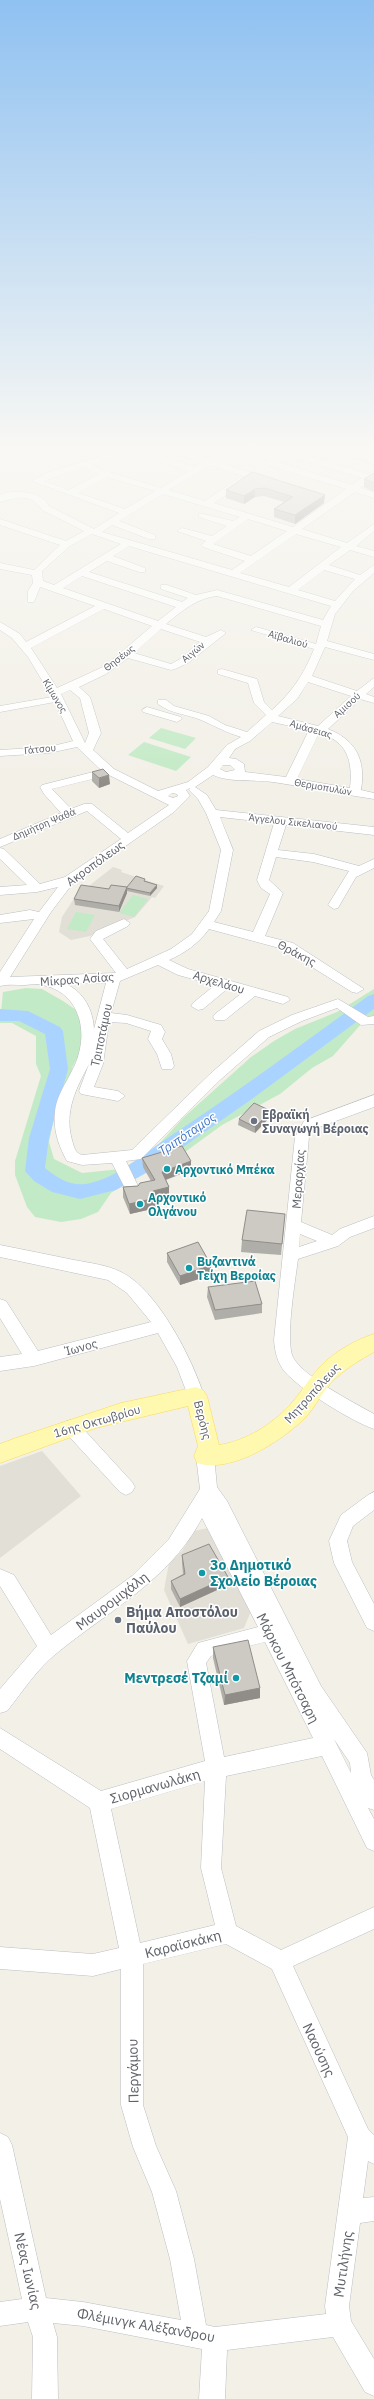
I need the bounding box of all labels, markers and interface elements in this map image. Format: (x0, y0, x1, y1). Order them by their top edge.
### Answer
street label: Αϊβαλιού (267, 627, 309, 651)
street label: Αιγών (179, 638, 207, 666)
street label: Θησέως (101, 642, 137, 674)
street label: Κίμωνος (40, 676, 70, 716)
street label: Αμισού (331, 689, 363, 721)
street label: Αμάσειας (288, 717, 334, 741)
street label: Γάτσου (23, 741, 57, 757)
street label: Θερμοπυλών (293, 776, 353, 798)
street label: Δημήτρη Ψαθά (10, 805, 78, 843)
street label: Άγγελου Σικελιανού (248, 811, 338, 833)
street label: Ακροπόλεως (63, 837, 127, 889)
street label: Θράκης (275, 937, 319, 970)
street label: Αρχελάου (191, 967, 247, 997)
street label: Μίκρας Ασίας (40, 969, 115, 989)
street label: Τριποτάμου (87, 1002, 115, 1068)
place label: Εβραϊκή Συναγωγή Βέροιας (262, 1107, 369, 1136)
water label: Τριπόταμος (155, 1108, 220, 1160)
marker: Εβραϊκή Συναγωγή Βέροιας (249, 1116, 259, 1126)
street label: Μεραρχίας (288, 1149, 308, 1209)
place label: Αρχοντικό Μπέκα (175, 1162, 275, 1177)
marker: Αρχοντικό Μπέκα (162, 1164, 172, 1174)
place label: Αρχοντικό Ολγάνου (148, 1190, 206, 1219)
marker: Αρχοντικό Ολγάνου (135, 1199, 145, 1209)
place label: Βυζαντινά Τείχη Βεροίας (197, 1254, 276, 1283)
marker: Βυζαντινά Τείχη Βεροίας (184, 1263, 194, 1273)
street label: Ίωνος (62, 1335, 99, 1359)
street label: Μητροπόλεως (281, 1359, 343, 1426)
street label: Βερόης (191, 1399, 215, 1441)
street label: 16ης Οκτωβρίου (52, 1401, 142, 1441)
place label: 3ο Δημοτικό Σχολείο Βέροιας (210, 1556, 317, 1590)
street label: Μαυρομιχάλη (72, 1568, 152, 1634)
marker: 3ο Δημοτικό Σχολείο Βέροιας (197, 1568, 207, 1578)
place label: Βήμα Αποστόλου Παύλου (126, 1603, 238, 1637)
street label: Μάρκου Μπότσαρη (252, 1610, 324, 1726)
marker: Βήμα Αποστόλου Παύλου (113, 1615, 123, 1625)
place label: Μεντρεσέ Τζαμί (124, 1669, 228, 1687)
marker: Μεντρεσέ Τζαμί (231, 1673, 241, 1683)
street label: Σιορμανωλάκη (108, 1765, 202, 1807)
street label: Καραϊσκάκη (143, 1926, 223, 1962)
street label: Ναούσης (299, 2020, 339, 2080)
street label: Περγάμου (123, 2039, 143, 2103)
street label: Mυτιλήνης (329, 2229, 357, 2299)
street label: Νέας Ιωνίας (10, 2231, 46, 2312)
street label: Φλέμινγκ Αλέξανδρου (76, 2304, 216, 2346)

